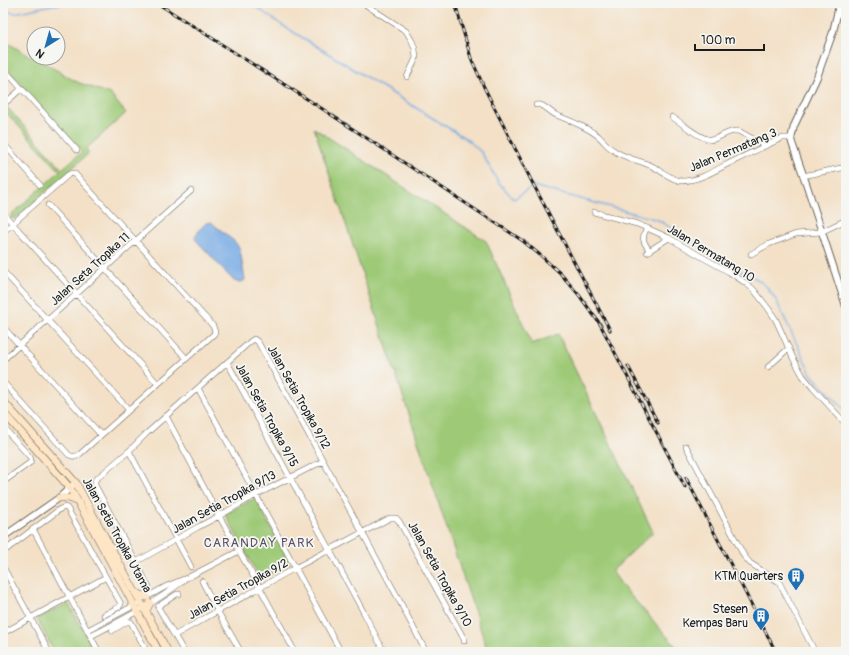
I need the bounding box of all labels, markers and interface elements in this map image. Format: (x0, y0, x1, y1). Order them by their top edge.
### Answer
north arrow (26, 26, 66, 66)
scale bar (695, 26, 764, 52)
text: 100 m (701, 33, 736, 48)
text: N (33, 46, 47, 61)
street label: Jalan Permatang 3 (687, 125, 780, 176)
street label: Jalan Permatang 10 (664, 221, 757, 286)
street label: Jalan Seta Tropika 11 (47, 230, 133, 309)
street label: Jalan Setia Tropika 9/12 (264, 343, 334, 452)
street label: Jalan Setia Tropika 9/15 (232, 361, 301, 470)
street label: Jalan Setia Tropika 9/13 (170, 467, 279, 537)
street label: Jalan Setia Tropika Utama (79, 475, 155, 596)
street label: Jalan Setia Tropika 9/10 (404, 519, 475, 630)
district label: CARANDAY PARK (204, 535, 314, 551)
street label: Jalan Setia Tropika 9/2 (186, 556, 291, 623)
building icon: KTM Quarters (786, 566, 806, 591)
place label: KTM Quarters (714, 569, 784, 584)
place label: Stesen Kempas Baru (682, 602, 748, 631)
building icon: Stesen Kempas Baru (751, 606, 771, 631)

